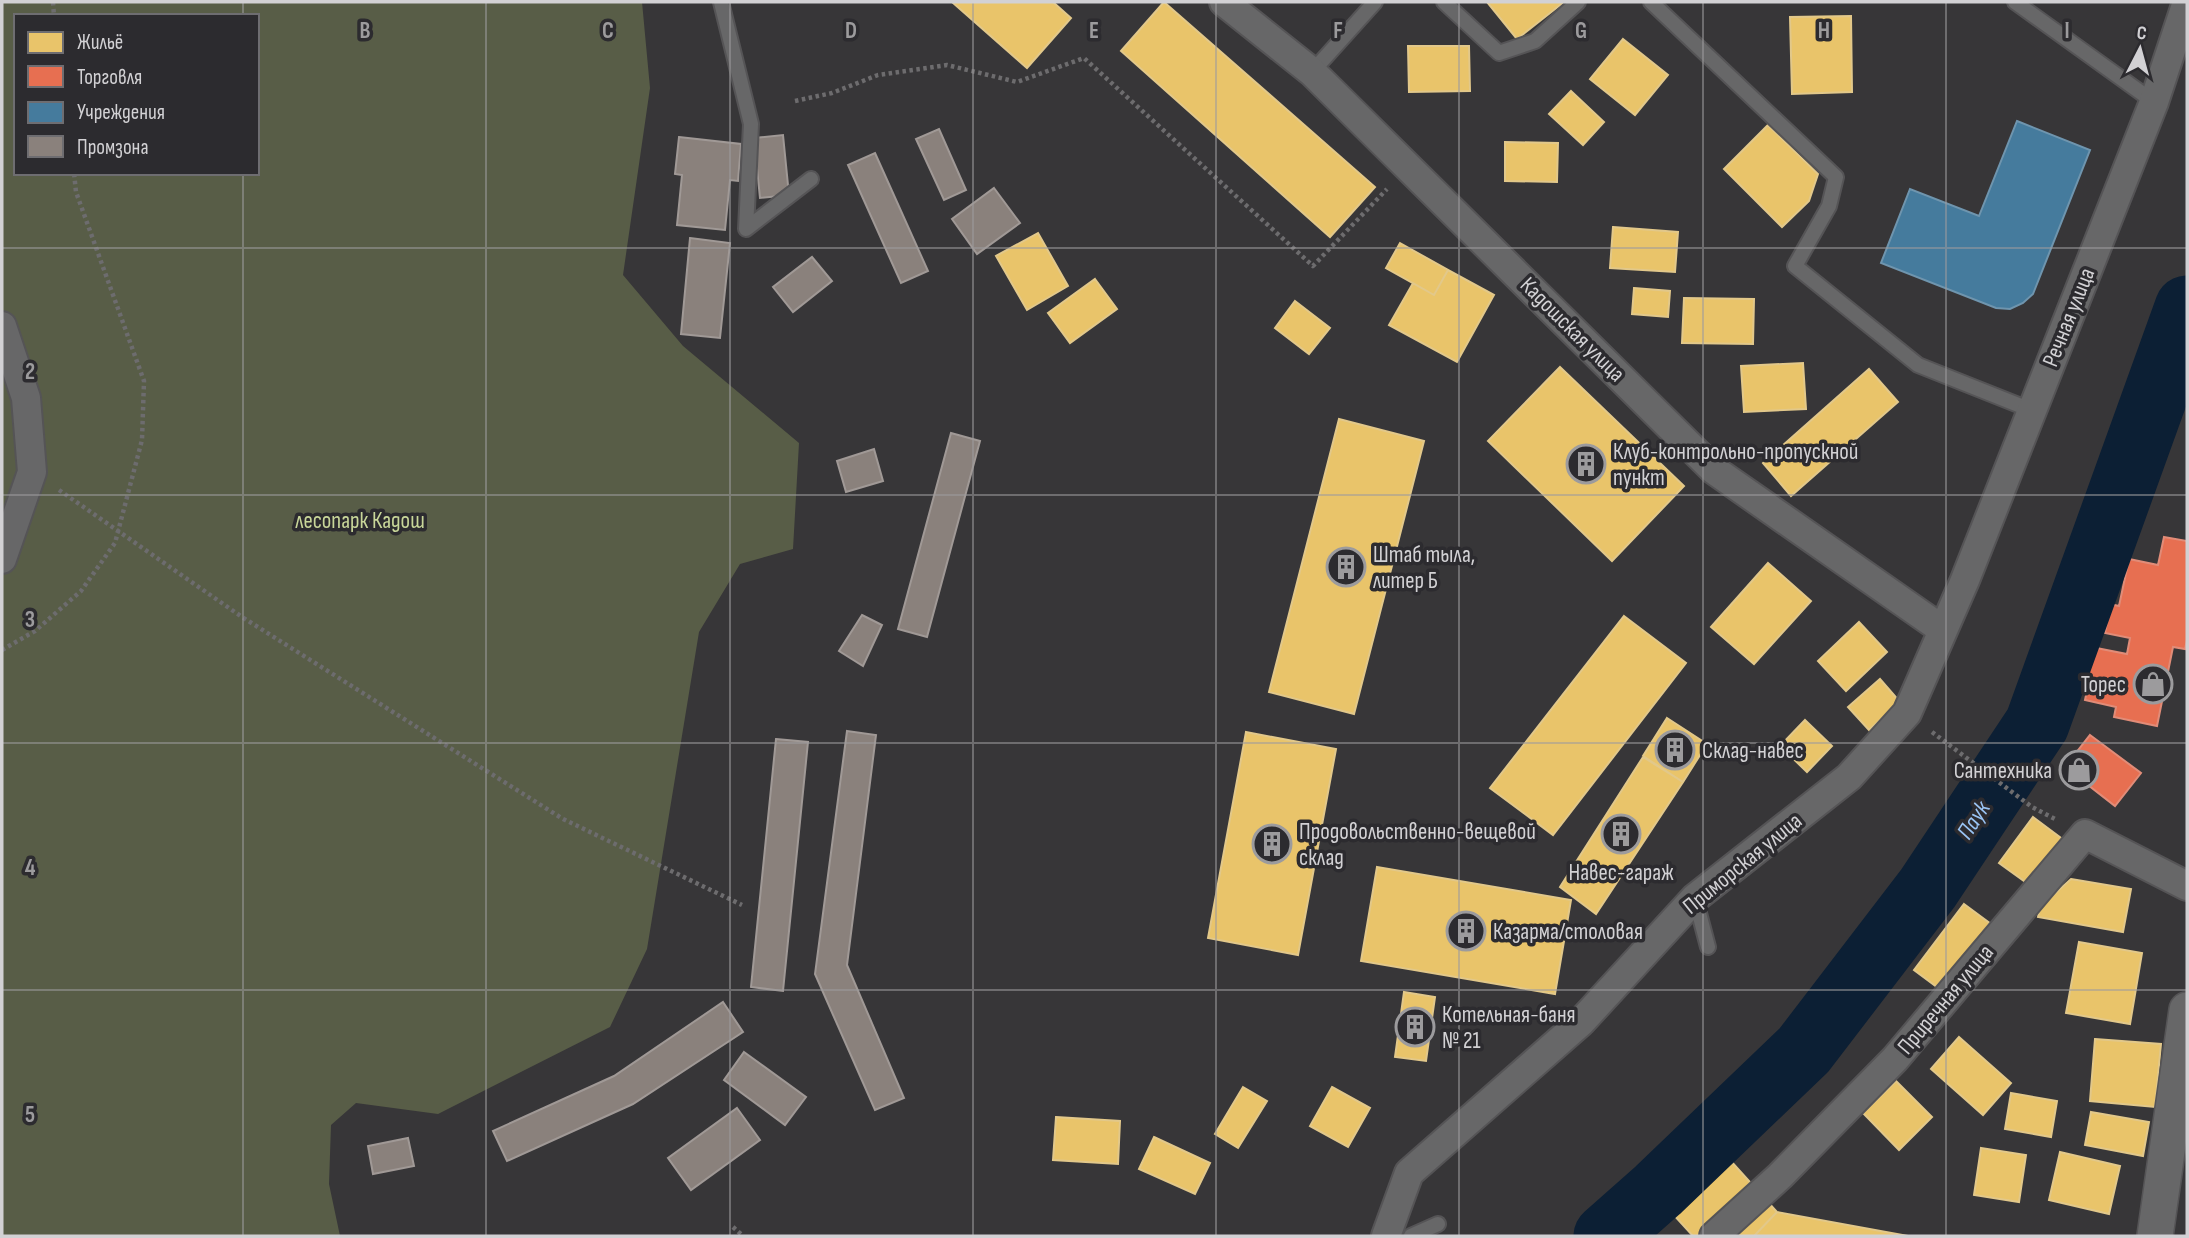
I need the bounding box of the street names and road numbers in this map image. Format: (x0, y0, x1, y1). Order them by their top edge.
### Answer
street label: Речная улица (2036, 264, 2101, 371)
street label: Кадошская улица (1514, 271, 1631, 388)
street label: Приморская улица (1677, 807, 1808, 920)
street label: Приречная улица (1892, 939, 2000, 1060)

